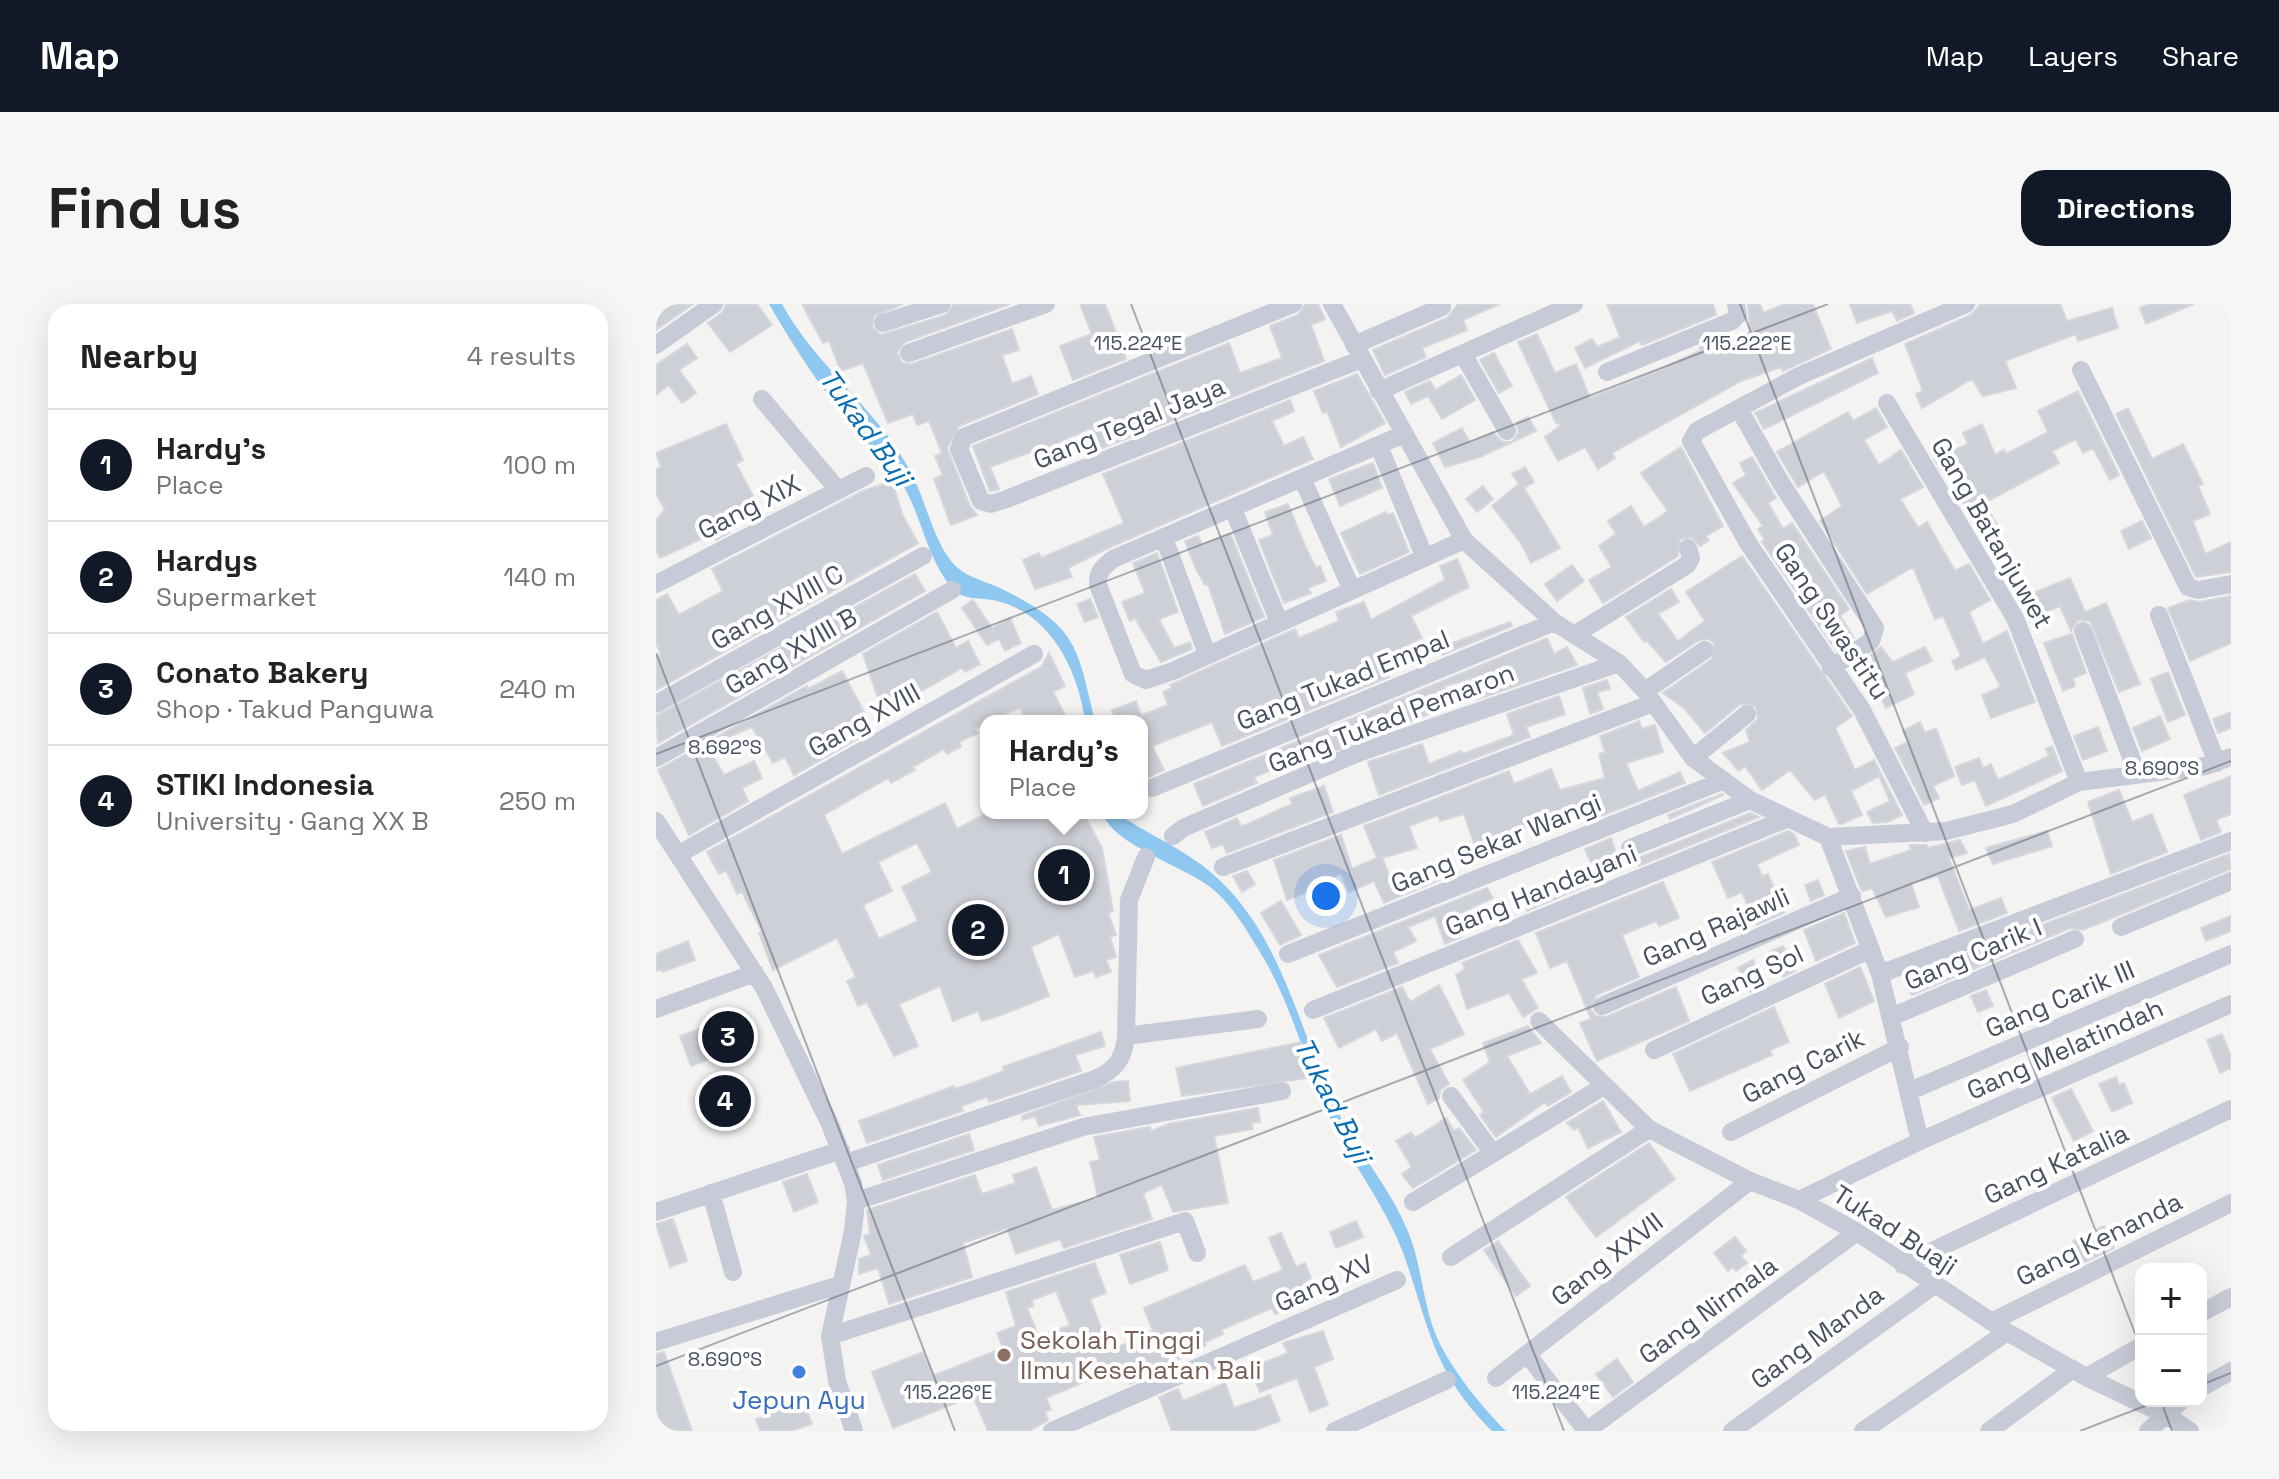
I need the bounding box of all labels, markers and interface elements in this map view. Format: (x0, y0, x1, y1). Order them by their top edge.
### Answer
text: Map (40, 32, 120, 80)
text: Map (1926, 38, 1984, 74)
text: Layers (2028, 38, 2118, 74)
text: Share (2162, 38, 2239, 74)
button: Directions (2021, 170, 2231, 246)
text: Find us (48, 173, 241, 244)
text: 115.224°E (1094, 330, 1182, 356)
text: 115.222°E (1703, 330, 1791, 356)
text: Nearby (80, 335, 198, 378)
text: 4 results (467, 339, 576, 373)
water label: Tukad Buji (811, 361, 923, 495)
street label: Gang Tegal Jaya (1028, 369, 1230, 477)
text: Hardy's (156, 429, 266, 468)
street label: Gang Batanjuwet (1923, 431, 2061, 635)
text: 1 (100, 448, 112, 482)
text: 100 m (503, 448, 576, 482)
street label: Gang XIX (692, 467, 806, 547)
text: Place (156, 468, 224, 502)
street label: Gang Swastitu (1767, 536, 1897, 706)
text: Hardys (156, 541, 258, 580)
street label: Gang XVIII C (705, 557, 849, 657)
text: 2 (98, 560, 114, 594)
text: 140 m (503, 560, 576, 594)
text: Supermarket (156, 580, 317, 614)
street label: Gang XVIII B (719, 600, 863, 702)
street label: Gang Tukad Empal (1232, 622, 1454, 738)
text: Conato Bakery (156, 653, 369, 692)
street label: Gang Tukad Pemaron (1263, 655, 1519, 781)
text: 3 (98, 672, 114, 706)
text: 240 m (499, 672, 576, 706)
street label: Gang XVIII (802, 675, 926, 765)
text: Shop · Takud Panguwa (156, 692, 434, 726)
popup (980, 715, 1148, 819)
text: Hardy's (1009, 731, 1119, 770)
text: 8.692°S (688, 734, 762, 760)
text: 8.690°S (2125, 755, 2199, 781)
text: STIKI Indonesia (156, 765, 374, 804)
text: Place (1009, 770, 1076, 804)
text: 4 (98, 784, 114, 818)
text: 250 m (499, 784, 576, 818)
street label: Gang Sekar Wangi (1386, 785, 1606, 901)
text: University · Gang XX B (156, 804, 429, 838)
street label: Gang Handayani (1440, 836, 1642, 944)
pin: 1 (1038, 845, 1090, 905)
your location (1306, 876, 1346, 916)
street label: Gang Rajawli (1637, 879, 1795, 975)
pin: 2 (952, 900, 1004, 960)
street label: Gang Carik I (1899, 910, 2047, 998)
street label: Gang Sol (1695, 936, 1809, 1014)
street label: Gang Carik III (1980, 952, 2140, 1046)
street label: Gang Melatindah (1961, 990, 2169, 1108)
pin: 3 (702, 1007, 754, 1067)
street label: Gang Carik (1736, 1021, 1870, 1111)
water label: Tukad Buji (1286, 1031, 1381, 1172)
pin: 4 (699, 1071, 751, 1131)
street label: Gang Katalia (1978, 1116, 2134, 1212)
street label: Tukad Buaji (1826, 1177, 1964, 1283)
street label: Gang Kenanda (2010, 1184, 2188, 1294)
street label: Gang XXVII (1544, 1205, 1670, 1313)
street label: Gang XV (1270, 1246, 1378, 1320)
street label: Gang Nirmala (1632, 1248, 1784, 1372)
map controls (2135, 1263, 2207, 1407)
button: + (2135, 1263, 2207, 1335)
street label: Gang Manda (1744, 1277, 1890, 1397)
place label: Sekolah Tinggi Ilmu Kesehatan Bali (1020, 1323, 1262, 1387)
button: − (2135, 1335, 2207, 1407)
text: 8.690°S (688, 1346, 762, 1372)
marker: Sekolah Tinggi Ilmu Kesehatan Bali (995, 1346, 1013, 1364)
marker: Jepun Ayu (790, 1363, 808, 1381)
text: 115.226°E (904, 1379, 993, 1405)
text: 115.224°E (1512, 1379, 1600, 1405)
place label: Jepun Ayu (732, 1383, 866, 1417)

